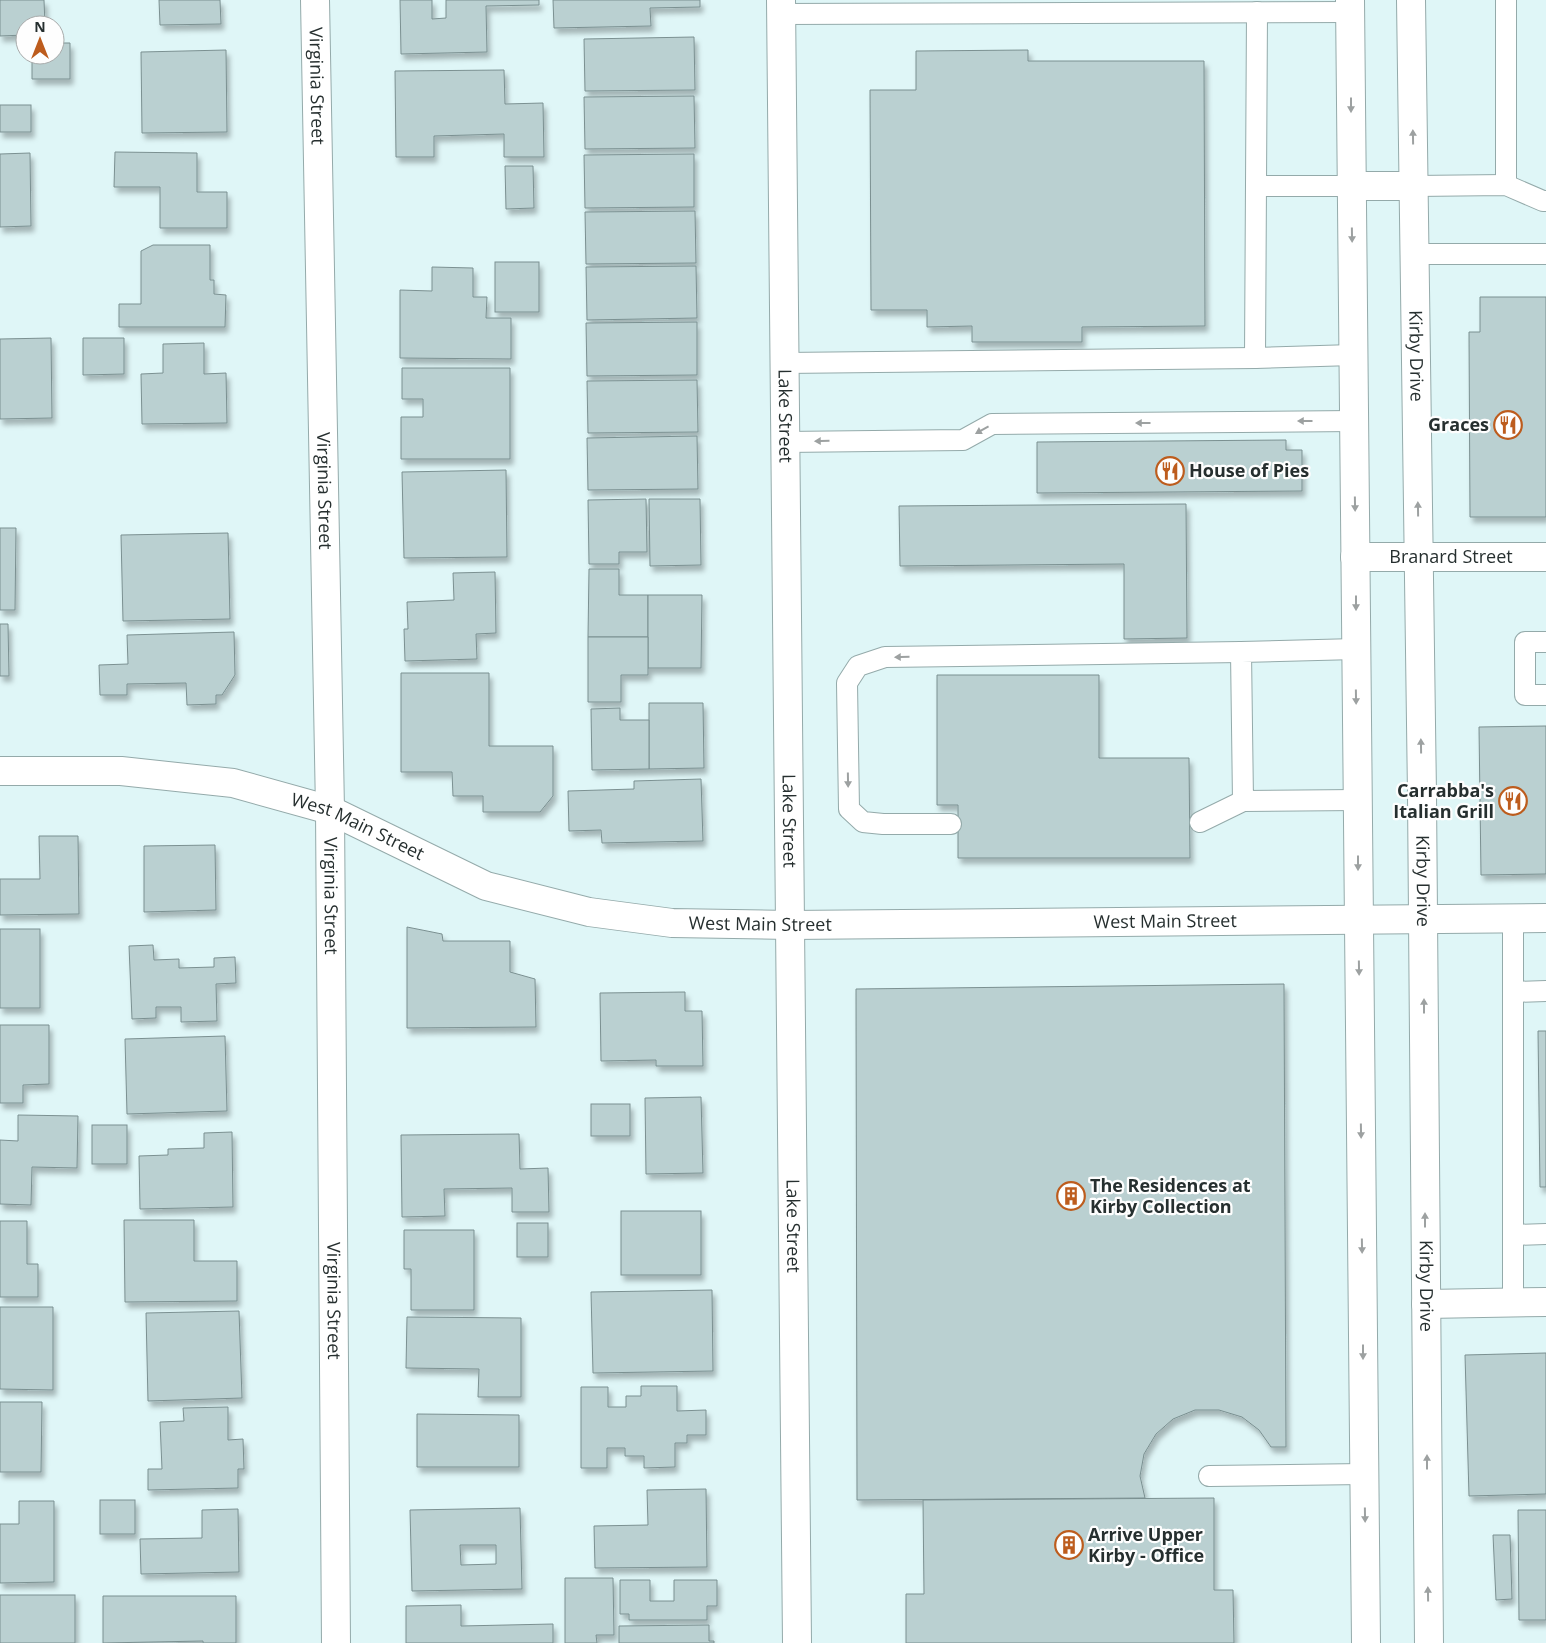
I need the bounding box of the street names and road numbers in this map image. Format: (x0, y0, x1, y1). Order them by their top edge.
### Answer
street label: Virginia Street (305, 27, 331, 145)
street label: Kirby Drive (1404, 310, 1430, 402)
street label: Lake Street (774, 369, 799, 463)
street label: Virginia Street (312, 432, 338, 550)
street label: Branard Street (1389, 544, 1513, 568)
street label: Lake Street (778, 774, 802, 868)
street label: West Main Street (289, 787, 429, 865)
street label: Kirby Drive (1411, 835, 1436, 927)
street label: Virginia Street (319, 837, 344, 955)
street label: West Main Street (1093, 908, 1237, 933)
street label: West Main Street (688, 910, 832, 936)
street label: Lake Street (781, 1179, 806, 1273)
street label: Kirby Drive (1415, 1240, 1439, 1332)
street label: Virginia Street (322, 1242, 347, 1360)

